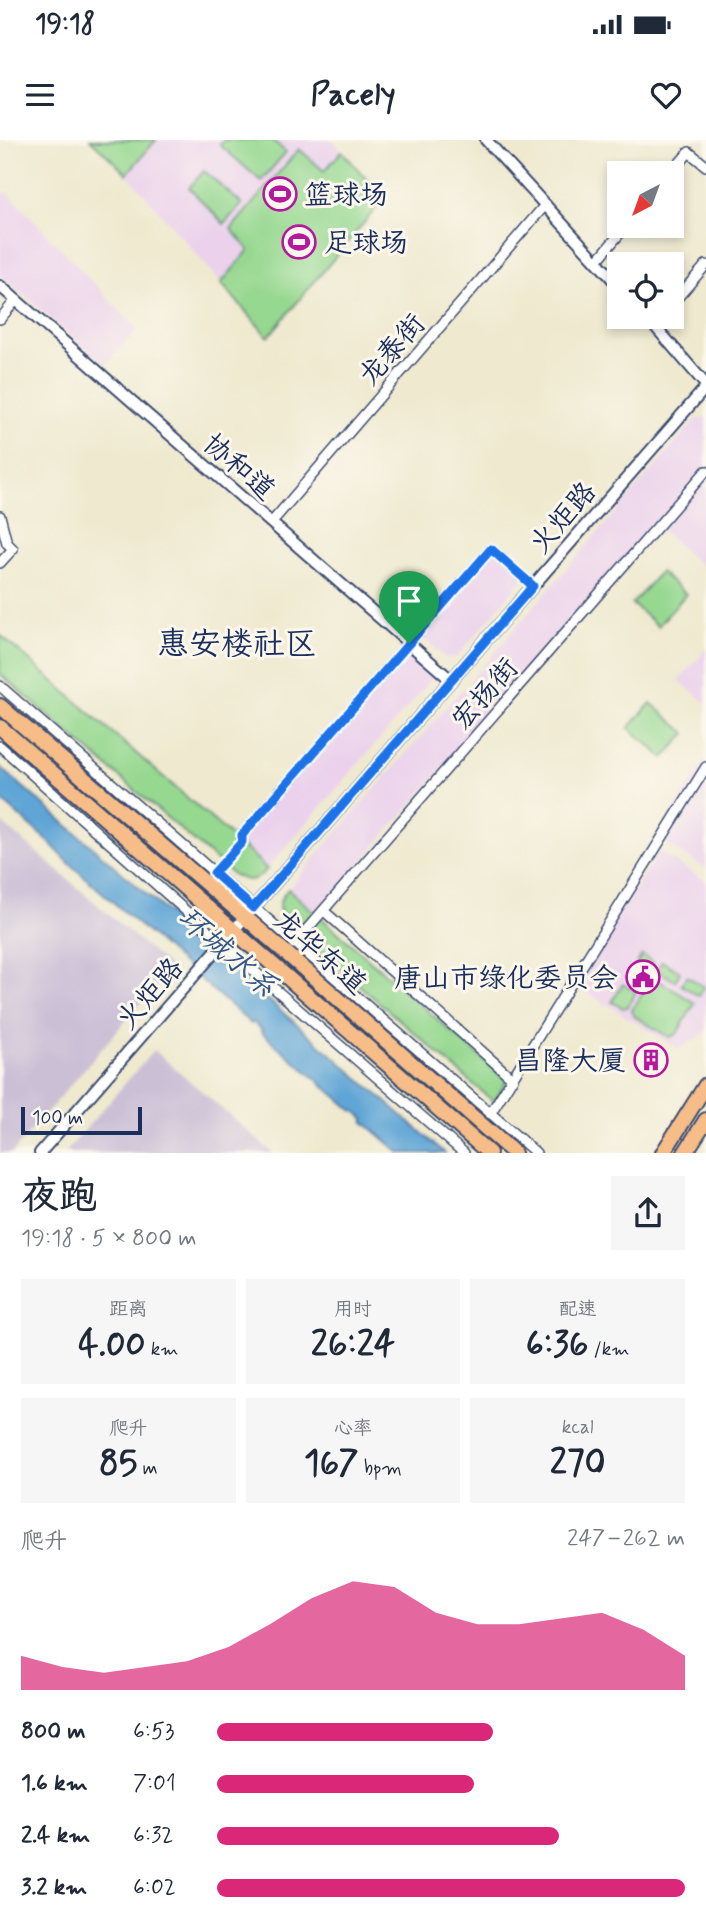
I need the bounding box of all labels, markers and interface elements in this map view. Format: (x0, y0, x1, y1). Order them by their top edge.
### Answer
text: 19:18 (35, 8, 95, 42)
text: Pacely (310, 74, 396, 116)
icon: menu (21, 76, 59, 114)
icon: heart (647, 76, 685, 114)
north arrow (607, 161, 684, 238)
map controls (607, 161, 684, 329)
sports icon: 篮球场 (261, 175, 299, 213)
place label: 篮球场 (304, 178, 388, 215)
sports icon: 足球场 (280, 223, 318, 261)
place label: 足球场 (324, 226, 408, 263)
button: locate (607, 252, 684, 329)
street label: 龙泰街 (351, 307, 434, 394)
street label: 协和道 (195, 426, 282, 509)
street label: 火炬路 (522, 475, 605, 562)
pin (379, 571, 439, 643)
icon: arrive (390, 582, 428, 620)
district label: 惠安楼社区 (157, 624, 317, 666)
street label: 宏扬街 (444, 651, 527, 738)
water label: 环城水系 (169, 899, 285, 1007)
street label: 龙华东道 (265, 902, 374, 1004)
street label: 火炬路 (109, 951, 192, 1038)
public building icon: 唐山市绿化委员会 (624, 958, 662, 996)
place label: 唐山市绿化委员会 (394, 961, 618, 998)
building icon: 昌隆大厦 (632, 1041, 670, 1079)
place label: 昌隆大厦 (514, 1044, 626, 1081)
scale bar (21, 1104, 142, 1136)
text: 100 m (32, 1106, 83, 1131)
text: 夜跑 (21, 1173, 97, 1222)
button: share (611, 1176, 685, 1250)
text: 19:18 · 5 × 800 m (21, 1224, 196, 1254)
text: 距离 (109, 1297, 147, 1322)
text: 用时 (334, 1297, 372, 1322)
text: 配速 (559, 1297, 597, 1322)
text: 4.00 (78, 1322, 146, 1368)
text: 26:24 (311, 1322, 395, 1368)
text: 6:36 (526, 1322, 588, 1368)
text: km (146, 1337, 178, 1362)
text: /km (588, 1337, 629, 1362)
text: kcal (562, 1415, 594, 1440)
text: 爬升 (109, 1416, 147, 1441)
text: 心率 (334, 1416, 372, 1441)
text: 270 (550, 1440, 606, 1486)
text: 85 (99, 1441, 137, 1487)
text: 167 (304, 1441, 359, 1487)
text: m (137, 1456, 158, 1481)
text: bpm (359, 1456, 402, 1481)
text: 247–262 m (567, 1524, 685, 1554)
text: 爬升 (21, 1527, 67, 1557)
text: 800 m (21, 1717, 85, 1747)
text: 6:53 (133, 1717, 174, 1747)
text: 1.6 km (21, 1769, 88, 1799)
text: 7:01 (133, 1769, 176, 1799)
text: 2.4 km (21, 1821, 90, 1851)
text: 6:32 (133, 1821, 173, 1851)
text: 3.2 km (21, 1873, 87, 1903)
text: 6:02 (133, 1873, 176, 1903)

